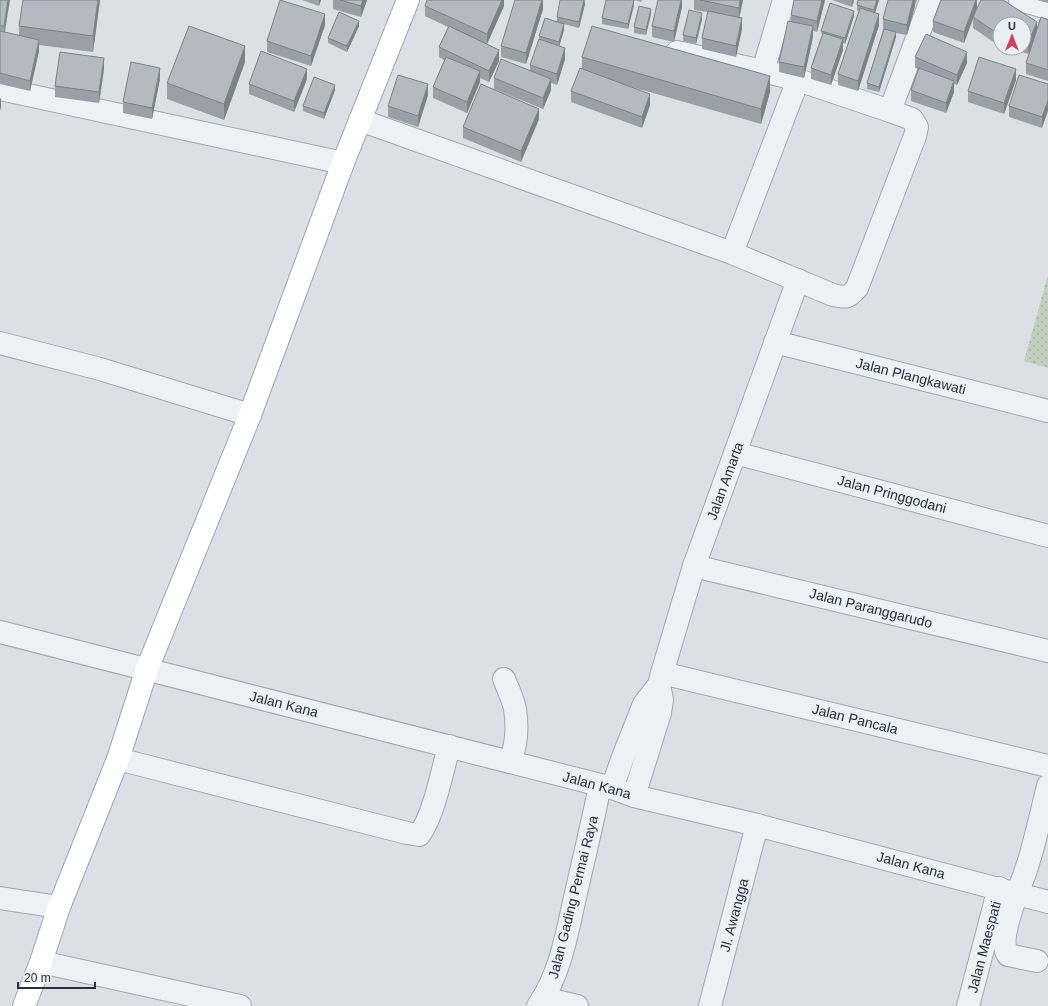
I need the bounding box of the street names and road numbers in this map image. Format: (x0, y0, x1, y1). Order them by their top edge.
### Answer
street label: Jalan Plangkawati (854, 355, 968, 397)
street label: Jalan Amarta (704, 440, 747, 522)
street label: Jalan Pringgodani (836, 472, 948, 516)
street label: Jalan Paranggarudo (808, 585, 934, 631)
street label: Jalan Kana (248, 688, 320, 720)
street label: Jalan Pancala (810, 701, 900, 737)
street label: Jalan Kana (561, 768, 633, 802)
street label: Jalan Gading Permai Raya (545, 814, 601, 980)
street label: Jalan Kana (875, 848, 947, 882)
street label: Jl. Awangga (717, 876, 752, 953)
street label: Jalan Maespati (964, 899, 1004, 995)

